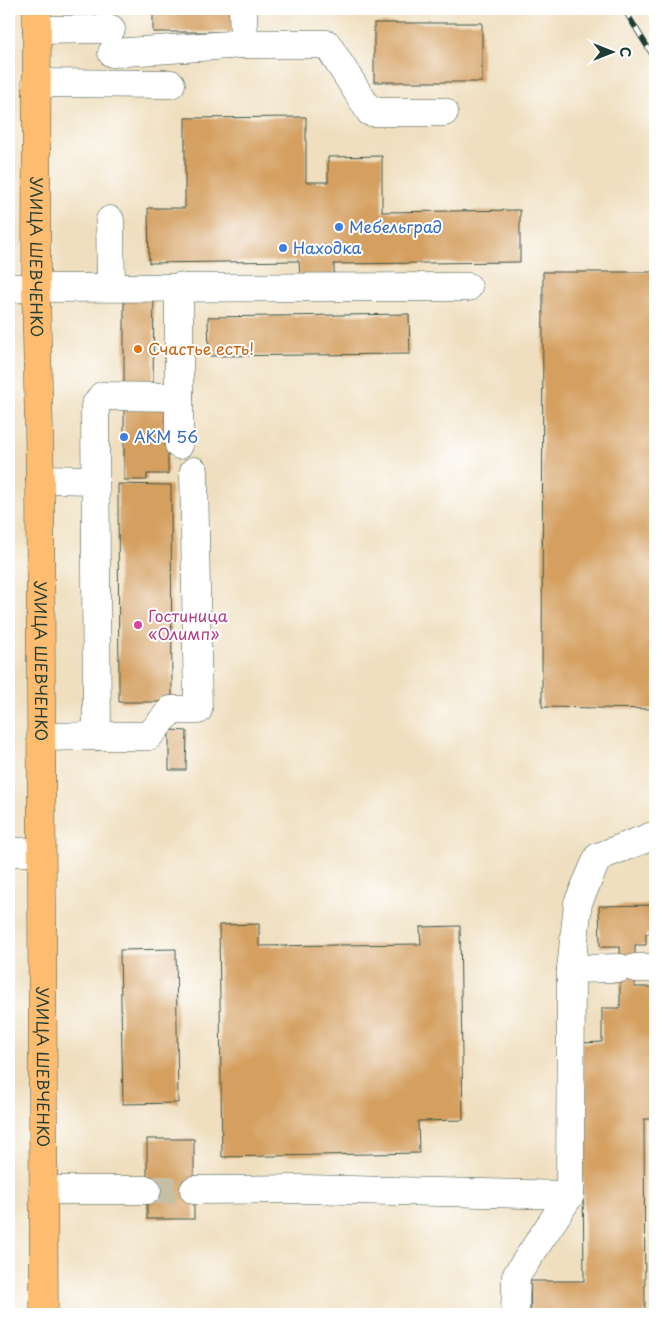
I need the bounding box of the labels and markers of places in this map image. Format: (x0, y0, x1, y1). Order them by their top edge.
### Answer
place label: Мебельград (349, 214, 442, 238)
marker: Мебельград (333, 221, 345, 233)
place label: Находка (293, 235, 362, 259)
marker: Находка (277, 242, 289, 254)
place label: Счастье есть! (148, 336, 254, 360)
marker: Счастье есть! (132, 343, 144, 355)
place label: АКМ 56 (134, 424, 198, 448)
marker: АКМ 56 (118, 431, 130, 443)
place label: Гостиница «Олимп» (148, 603, 228, 645)
marker: Гостиница «Олимп» (132, 619, 144, 631)

